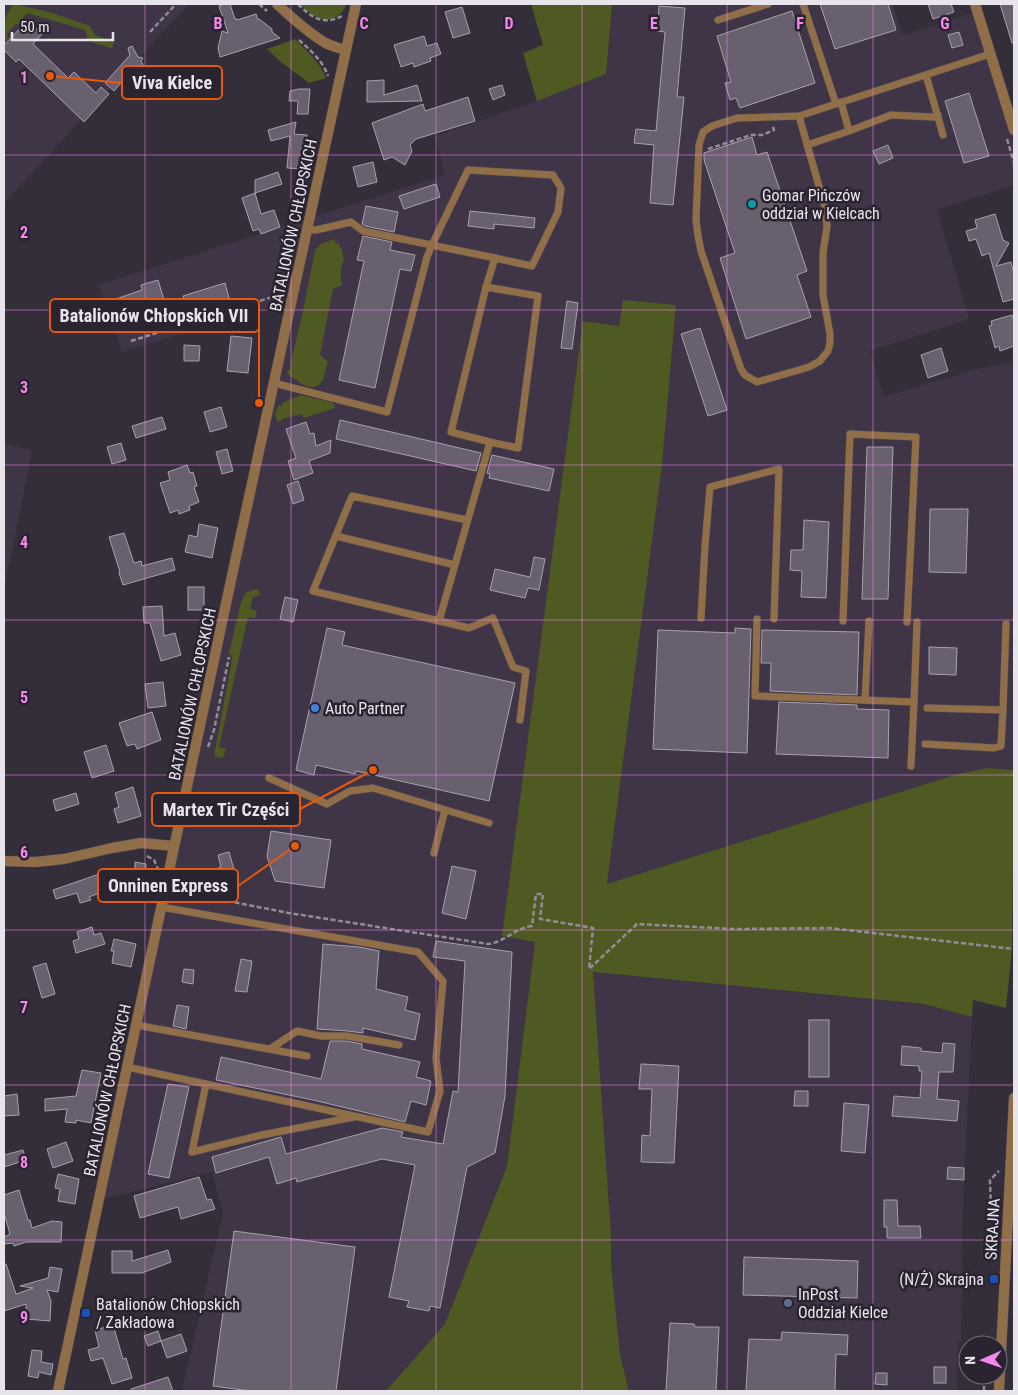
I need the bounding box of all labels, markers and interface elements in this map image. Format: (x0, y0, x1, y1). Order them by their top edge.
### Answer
scale bar (12, 10, 114, 42)
text: B (214, 14, 223, 33)
text: C (359, 14, 369, 33)
text: D (504, 14, 514, 33)
text: E (650, 14, 658, 33)
text: F (796, 14, 804, 33)
text: G (940, 14, 950, 33)
text: 50 m (20, 18, 50, 36)
callout: Viva Kielce (122, 66, 222, 99)
text: 1 (20, 68, 28, 87)
text: Viva Kielce (132, 72, 212, 93)
street label: BATALIONÓW CHŁOPSKICH (265, 137, 321, 313)
place label: Gomar Pińczów oddział w Kielcach (762, 186, 880, 223)
marker: Gomar Pińczów oddział w Kielcach (746, 198, 758, 210)
text: 2 (20, 223, 28, 242)
callout: Batalionów Chłopskich VII (50, 299, 259, 332)
text: Batalionów Chłopskich VII (60, 305, 248, 326)
text: 3 (20, 378, 28, 397)
text: 4 (20, 533, 28, 552)
street label: BATALIONÓW CHŁOPSKICH (164, 606, 220, 782)
text: 5 (20, 688, 28, 707)
place label: Auto Partner (325, 699, 405, 718)
marker: Auto Partner (309, 702, 321, 714)
callout: Martex Tir Części (152, 793, 300, 826)
text: Martex Tir Części (163, 799, 289, 820)
text: 6 (20, 843, 28, 862)
callout: Onninen Express (98, 869, 238, 902)
text: Onninen Express (108, 875, 228, 896)
text: 7 (20, 998, 28, 1017)
street label: BATALIONÓW CHŁOPSKICH (79, 1002, 135, 1178)
text: 8 (20, 1153, 28, 1172)
street label: SKRAJNA (981, 1198, 1004, 1260)
place label: (N/Ż) Skrajna (899, 1270, 984, 1289)
marker: (N/Ż) Skrajna (988, 1273, 1000, 1285)
place label: InPost Oddział Kielce (798, 1285, 888, 1322)
place label: Batalionów Chłopskich / Zakładowa (96, 1295, 240, 1332)
marker: InPost Oddział Kielce (782, 1297, 794, 1309)
marker: Batalionów Chłopskich / Zakładowa (80, 1307, 92, 1319)
text: 9 (20, 1308, 28, 1327)
north arrow (958, 1335, 1008, 1385)
text: N (962, 1356, 978, 1365)

